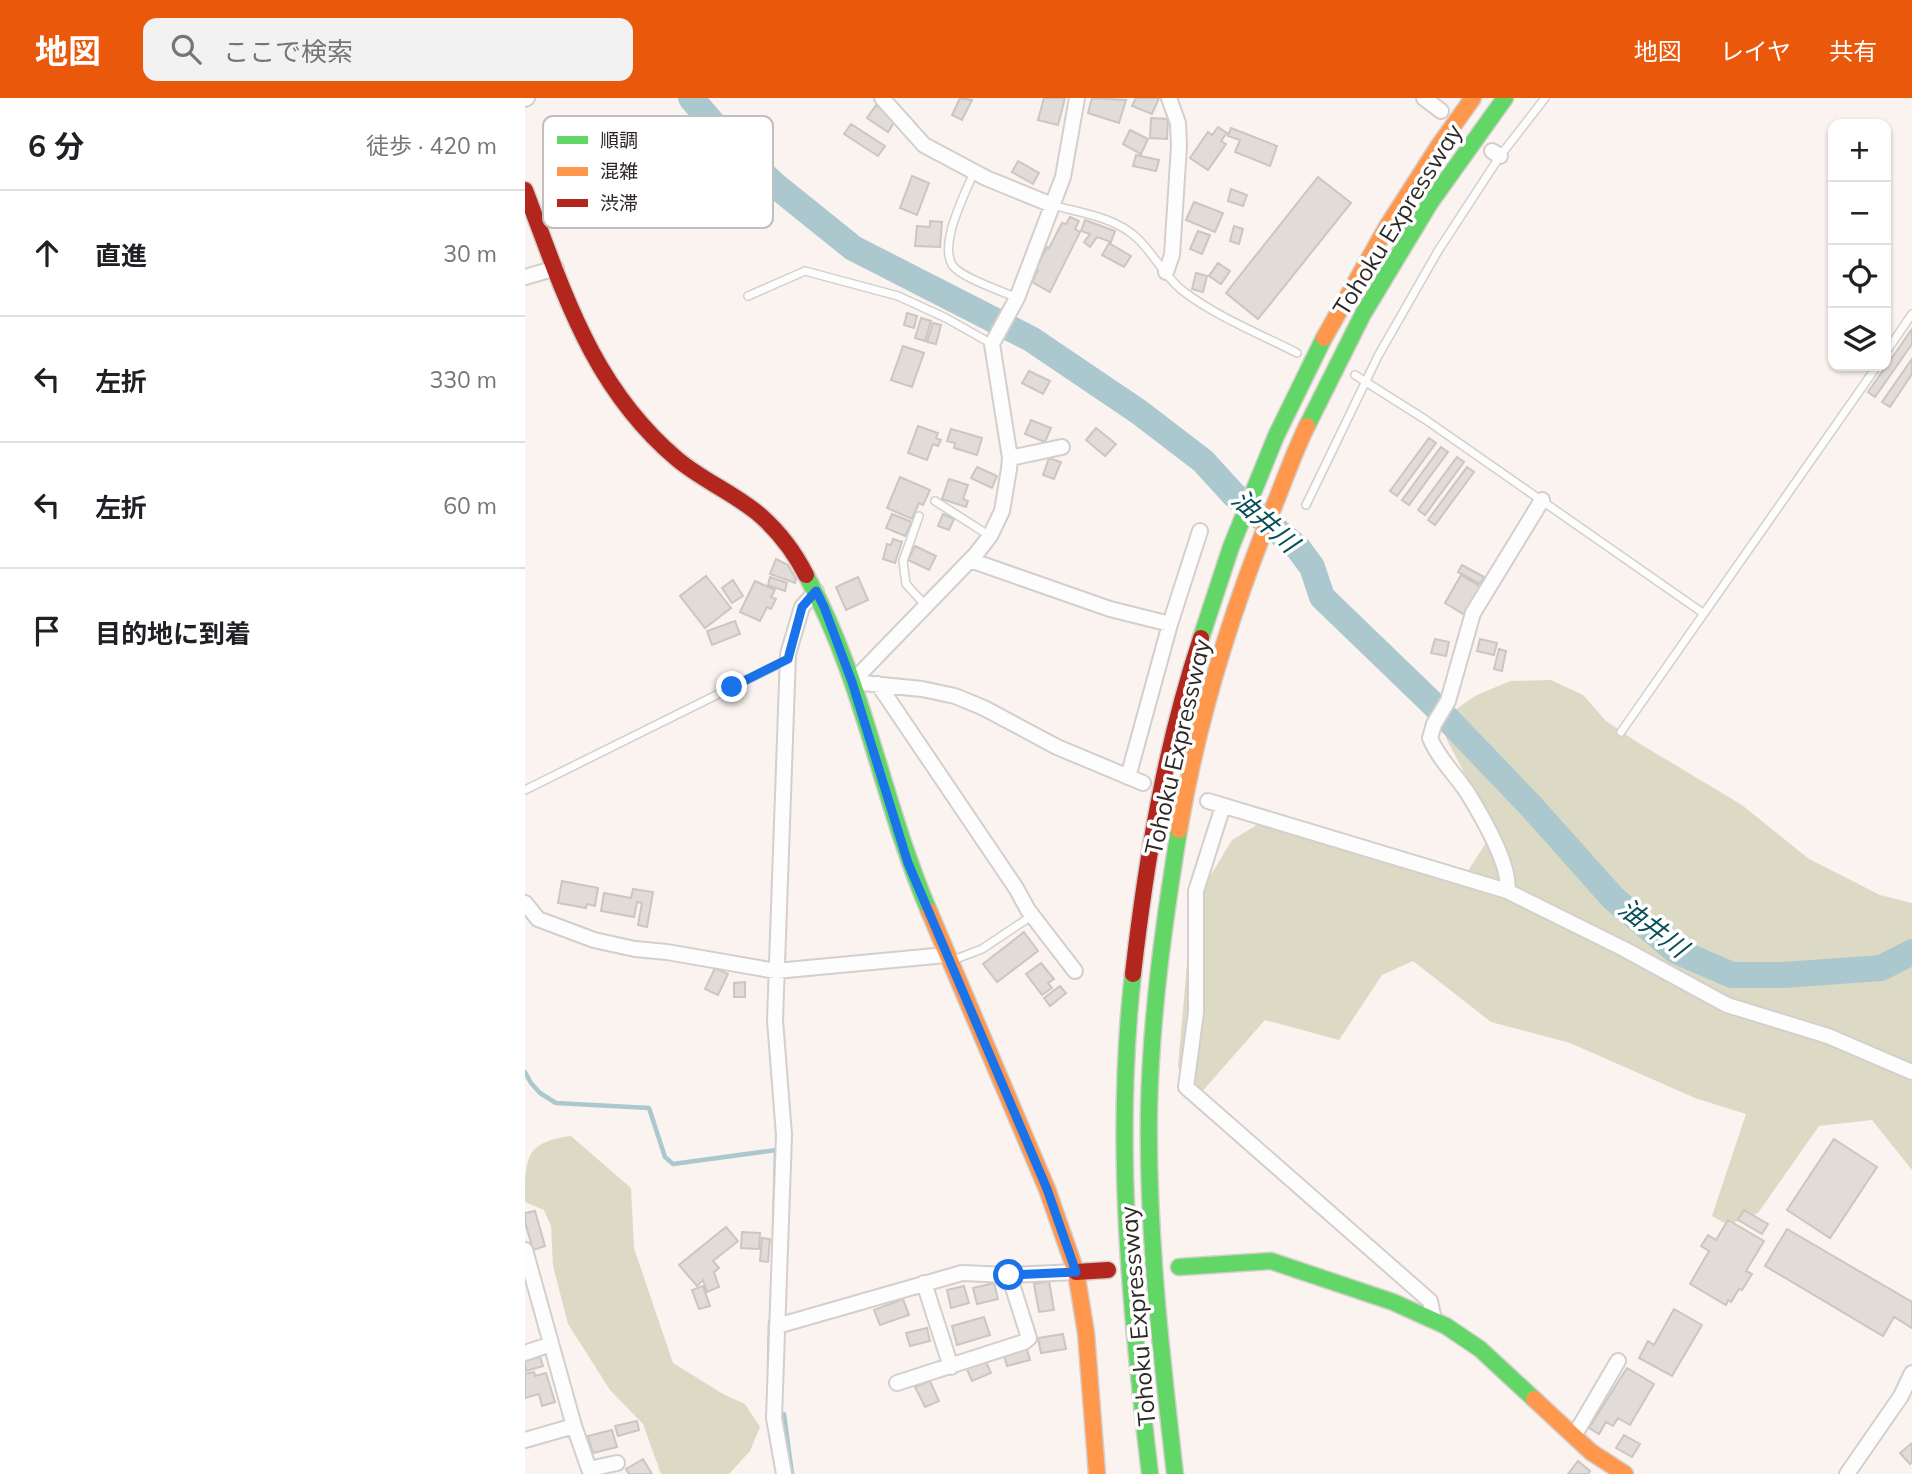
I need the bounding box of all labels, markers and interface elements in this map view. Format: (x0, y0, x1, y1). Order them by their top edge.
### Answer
search box (143, 18, 633, 81)
text: 地図 (35, 30, 101, 71)
icon: search (167, 30, 205, 68)
text: ここで検索 (223, 35, 353, 68)
text: 地図 (1634, 36, 1682, 66)
text: レイヤ (1720, 36, 1791, 66)
text: 共有 (1829, 36, 1877, 66)
legend (543, 116, 773, 228)
street label: Tohoku Expressway (1326, 118, 1469, 321)
map controls (1828, 119, 1891, 371)
button: + (1828, 119, 1891, 182)
text: 6 分 (28, 127, 84, 165)
text: 順調 (600, 128, 638, 152)
text: 徒歩 · 420 m (366, 131, 497, 160)
text: 混雑 (600, 159, 638, 183)
button: − (1828, 182, 1891, 245)
text: 渋滞 (600, 191, 638, 215)
icon: ahead (28, 234, 66, 272)
text: 直進 (95, 239, 147, 272)
text: 30 m (443, 239, 497, 268)
button: locate (1828, 245, 1891, 308)
button: layers (1828, 308, 1891, 371)
icon: left (28, 360, 66, 398)
text: 左折 (95, 365, 147, 398)
text: 330 m (429, 365, 497, 394)
water label: 油井川 (1225, 482, 1308, 561)
icon: left (28, 486, 66, 524)
text: 左折 (95, 491, 147, 524)
text: 60 m (443, 491, 497, 520)
icon: arrive (28, 612, 66, 650)
text: 目的地に到着 (95, 617, 251, 650)
street label: Tohoku Expressway (1138, 636, 1217, 858)
route end (716, 671, 747, 702)
water label: 油井川 (1612, 891, 1697, 966)
street label: Tohoku Expressway (1112, 1205, 1162, 1427)
route start (993, 1259, 1024, 1290)

